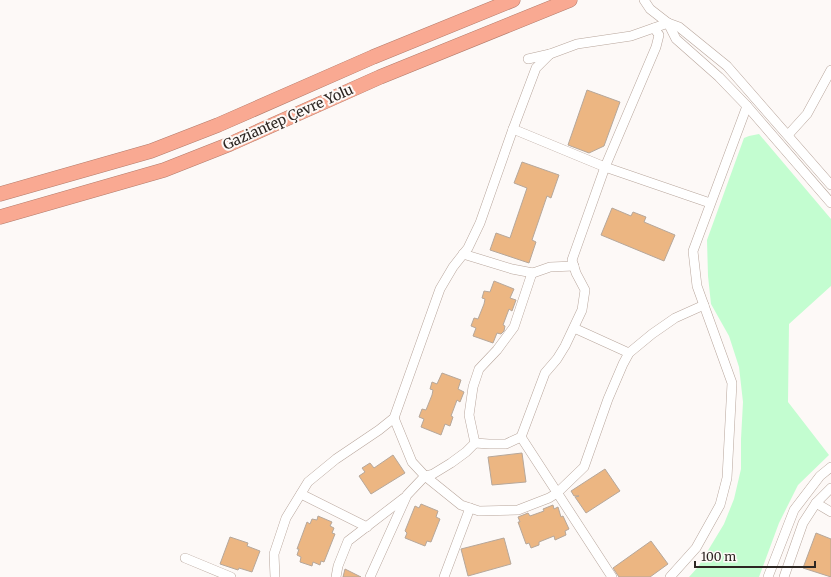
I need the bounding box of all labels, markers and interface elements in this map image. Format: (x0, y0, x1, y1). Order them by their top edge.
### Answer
street label: Gaziantep Çevre Yolu (220, 80, 356, 154)
scale bar (695, 543, 815, 569)
text: 100 m (701, 549, 736, 564)

